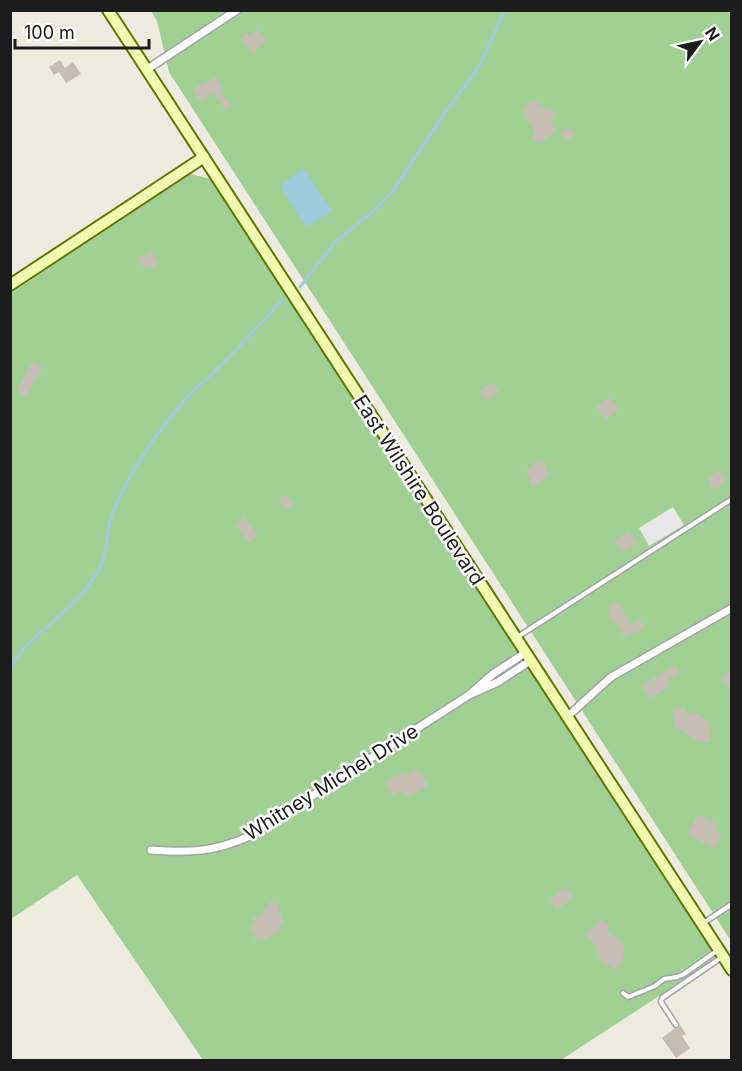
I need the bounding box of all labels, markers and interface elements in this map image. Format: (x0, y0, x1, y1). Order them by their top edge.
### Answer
scale bar (15, 12, 148, 50)
north arrow (670, 12, 730, 72)
text: 100 m (24, 22, 75, 43)
text: N (701, 23, 724, 44)
street label: East Wilshire Boulevard (349, 390, 489, 590)
street label: Whitney Michel Drive (239, 719, 423, 845)

